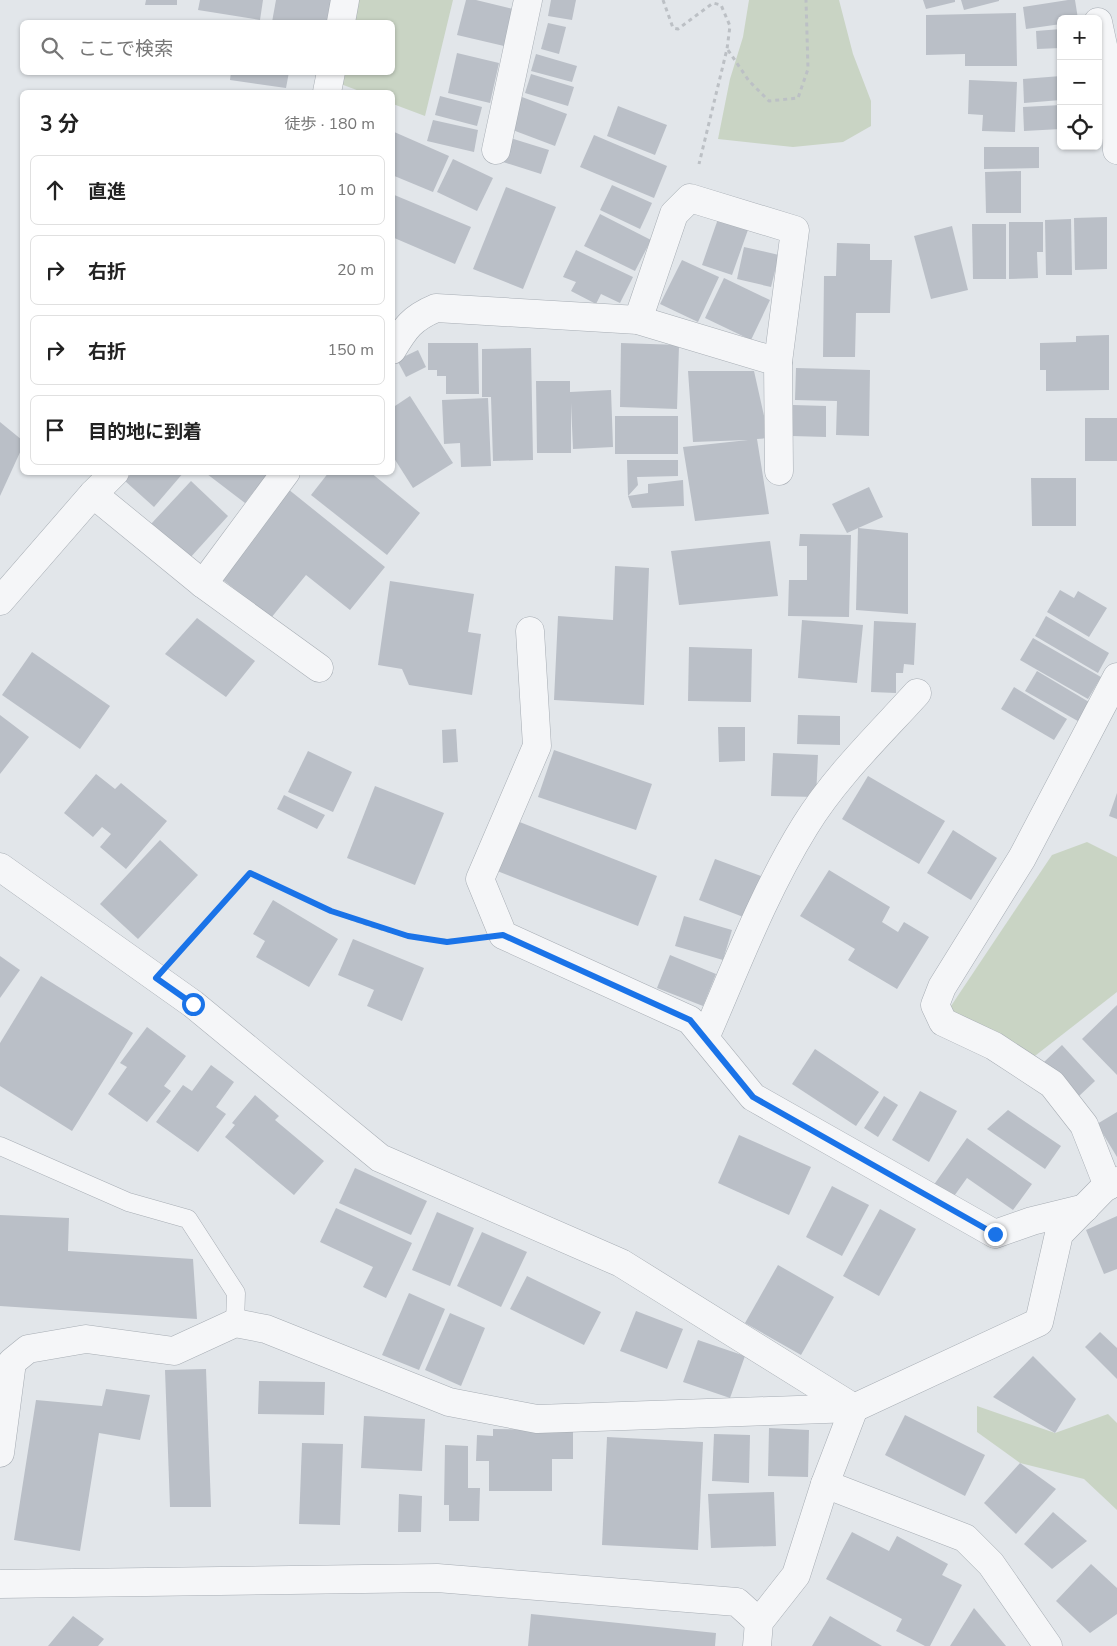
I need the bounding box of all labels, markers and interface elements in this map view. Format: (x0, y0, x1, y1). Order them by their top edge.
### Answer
map controls (1057, 15, 1102, 150)
button: + (1057, 15, 1102, 60)
search box (20, 20, 395, 75)
icon: search (38, 34, 66, 62)
text: ここで検索 (78, 36, 173, 62)
button: − (1057, 60, 1102, 105)
button: locate (1057, 105, 1102, 150)
text: 3 分 (40, 110, 79, 138)
text: 徒歩 · 180 m (285, 113, 375, 135)
icon: ahead (41, 176, 69, 204)
text: 直進 (88, 179, 126, 205)
text: 10 m (337, 179, 374, 201)
icon: right (41, 256, 69, 284)
text: 右折 (88, 259, 126, 285)
text: 20 m (337, 259, 374, 281)
icon: right (41, 336, 69, 364)
text: 右折 (88, 339, 126, 365)
text: 150 m (327, 339, 374, 361)
icon: arrive (41, 416, 69, 444)
text: 目的地に到着 (88, 419, 202, 445)
route start (182, 993, 205, 1016)
route end (984, 1223, 1007, 1246)

